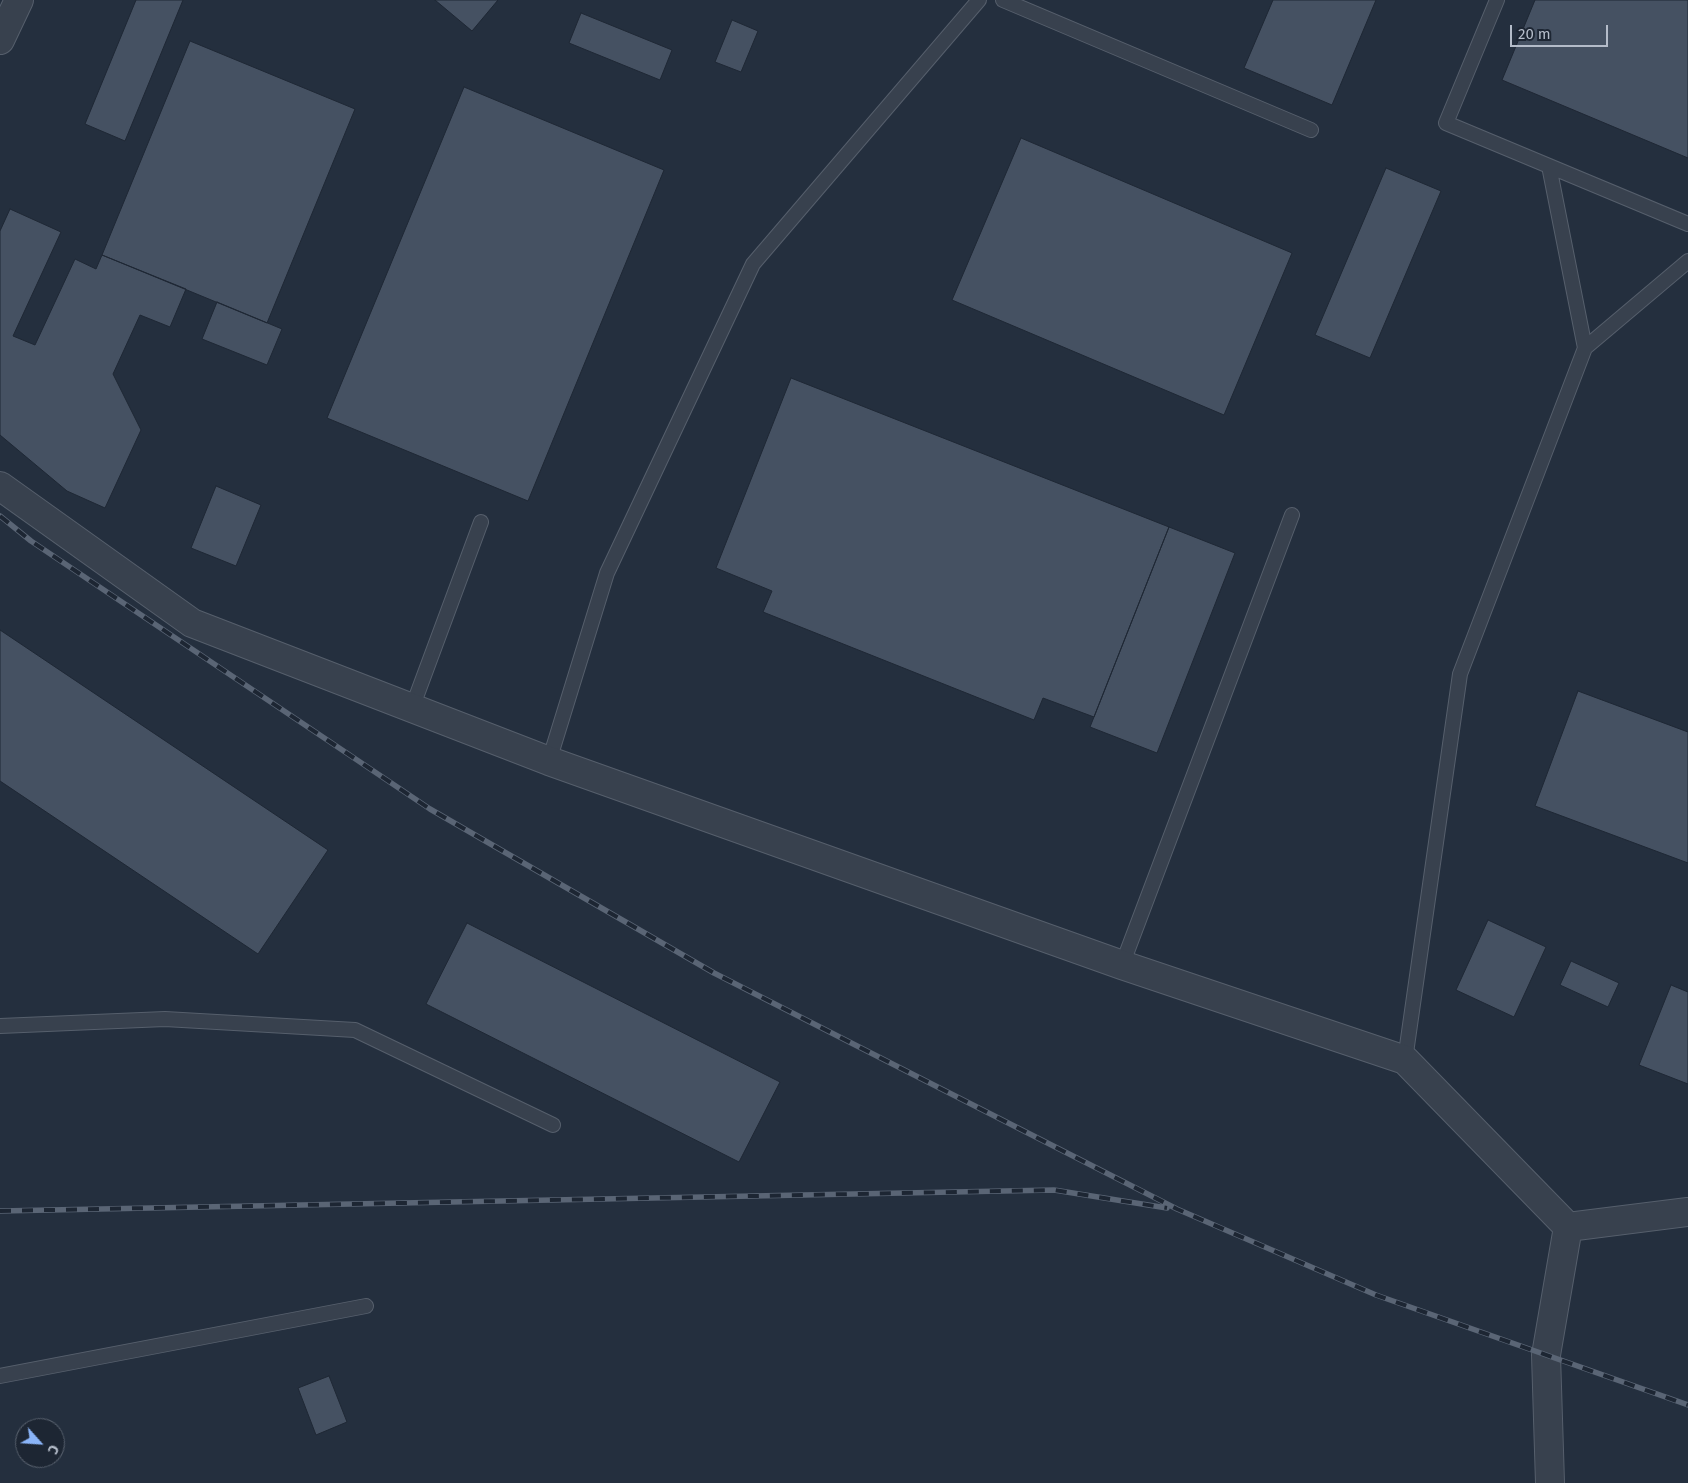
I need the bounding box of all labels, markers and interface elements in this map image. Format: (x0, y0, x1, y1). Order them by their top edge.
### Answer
scale bar (1513, 15, 1610, 47)
text: 20 m (1518, 25, 1551, 43)
north arrow (15, 1418, 65, 1468)
text: С (44, 1442, 62, 1457)

